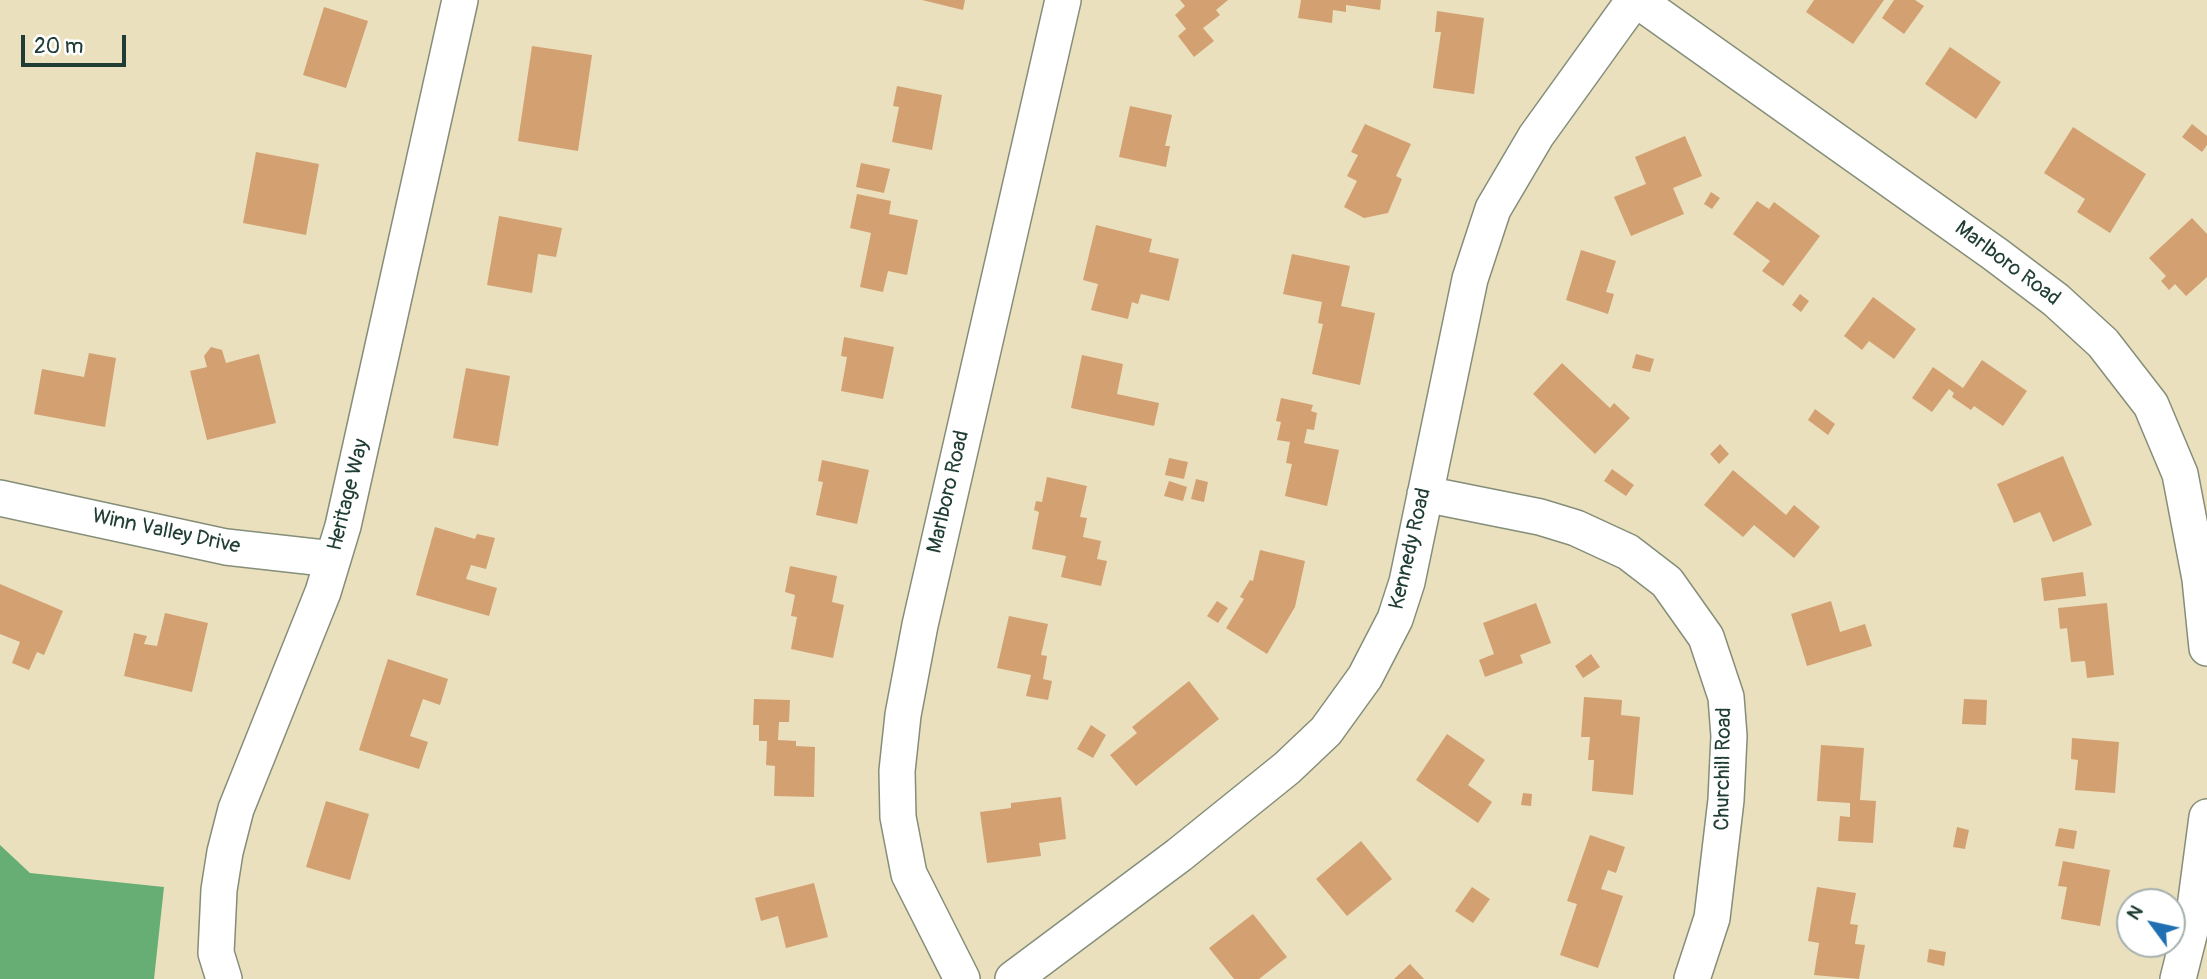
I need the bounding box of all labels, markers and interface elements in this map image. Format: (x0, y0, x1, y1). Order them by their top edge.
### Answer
scale bar (24, 21, 130, 65)
text: 20 m (34, 33, 83, 60)
street label: Marlboro Road (1949, 216, 2065, 312)
street label: Marlboro Road (923, 428, 975, 556)
street label: Heritage Way (323, 436, 375, 554)
street label: Kennedy Road (1385, 486, 1437, 612)
street label: Winn Valley Drive (90, 504, 242, 560)
street label: Churchill Road (1710, 707, 1738, 831)
north arrow (2116, 888, 2186, 958)
text: N (2121, 901, 2149, 925)

